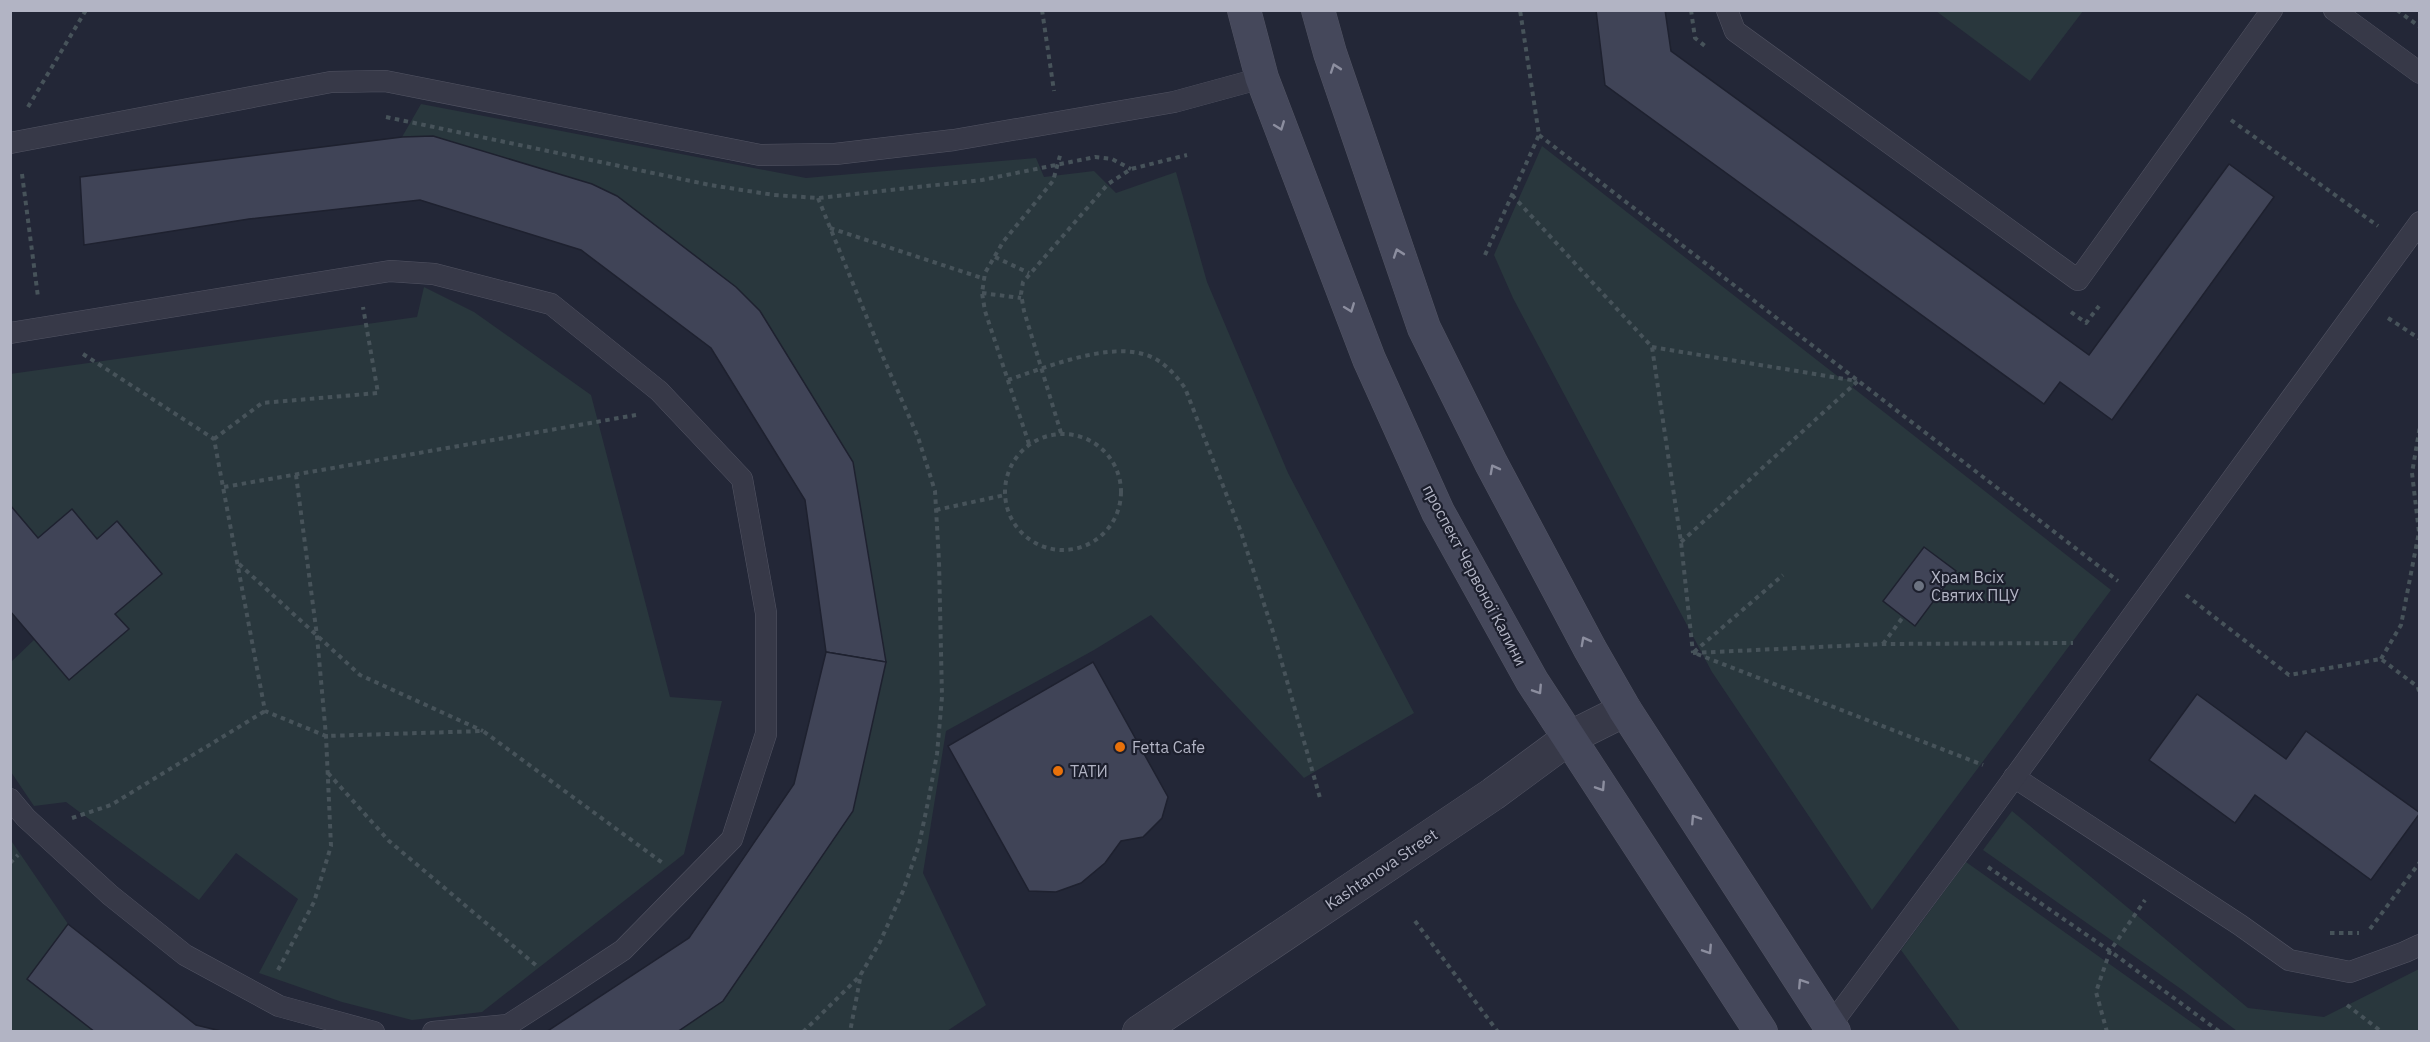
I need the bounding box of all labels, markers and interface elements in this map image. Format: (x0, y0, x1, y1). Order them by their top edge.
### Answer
one-way arrow (1330, 63, 1342, 74)
one-way arrow (1273, 121, 1286, 131)
one-way arrow (1393, 248, 1405, 259)
one-way arrow (1343, 302, 1355, 313)
one-way arrow (1490, 464, 1501, 475)
street label: проспект Червоної Калини (1419, 481, 1531, 669)
place label: Храм Всіх Святих ПЦУ (1931, 567, 2019, 605)
marker: Храм Всіх Святих ПЦУ (1912, 579, 1926, 593)
one-way arrow (1581, 637, 1592, 647)
one-way arrow (1531, 683, 1542, 694)
place label: Fetta Cafe (1132, 737, 1205, 757)
marker: Fetta Cafe (1113, 740, 1127, 754)
place label: ТАТИ (1070, 761, 1108, 781)
marker: ТАТИ (1051, 764, 1065, 778)
one-way arrow (1594, 781, 1605, 792)
one-way arrow (1691, 815, 1702, 826)
street label: Kashtanova Street (1321, 824, 1441, 914)
one-way arrow (1701, 944, 1712, 955)
one-way arrow (1798, 978, 1809, 989)

